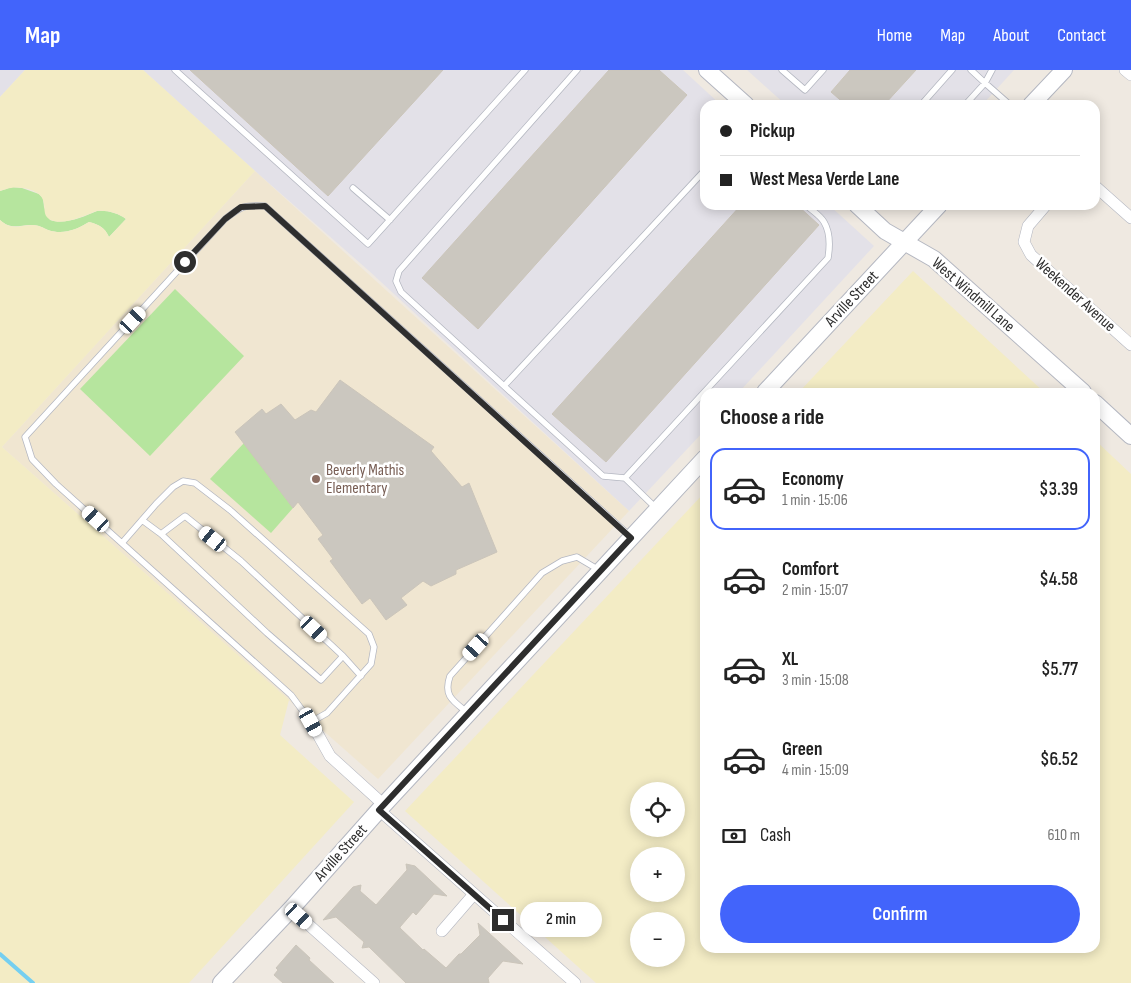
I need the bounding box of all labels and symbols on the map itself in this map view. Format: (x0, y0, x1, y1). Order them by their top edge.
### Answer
route start (174, 251, 196, 273)
street label: West Windmill Lane (928, 254, 1018, 336)
street label: Weekender Avenue (1031, 254, 1119, 336)
street label: Arville Street (821, 267, 883, 332)
car (117, 304, 148, 336)
place label: Beverly Mathis Elementary (326, 461, 405, 498)
marker: Beverly Mathis Elementary (310, 473, 322, 485)
car (79, 503, 112, 535)
car (196, 524, 229, 554)
car (297, 613, 330, 645)
car (460, 631, 491, 663)
car (297, 705, 324, 739)
street label: Arville Street (310, 821, 371, 886)
car (282, 900, 315, 932)
callout: 2 min (520, 902, 603, 938)
route end (492, 909, 514, 931)

